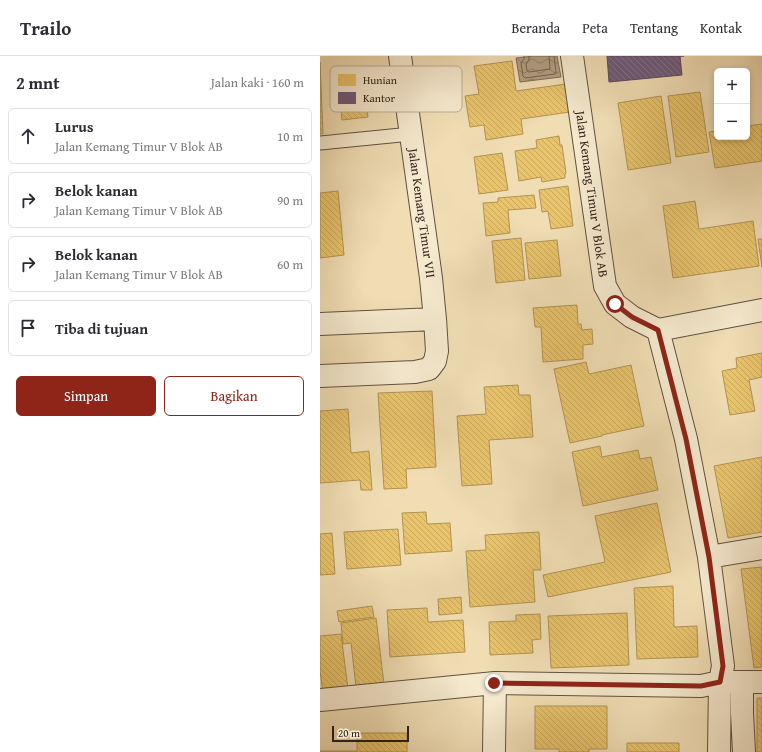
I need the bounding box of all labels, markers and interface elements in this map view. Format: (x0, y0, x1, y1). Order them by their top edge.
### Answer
text: Trailo (20, 14, 71, 42)
text: Beranda (512, 18, 560, 38)
text: Peta (582, 18, 608, 38)
text: Tentang (630, 18, 678, 38)
text: Kontak (700, 18, 742, 38)
legend (330, 66, 462, 112)
map controls (714, 68, 750, 140)
button: + (714, 68, 750, 104)
text: 2 mnt (16, 70, 60, 95)
text: Hunian (363, 72, 398, 88)
text: Jalan kaki · 160 m (211, 73, 304, 92)
text: Kantor (363, 90, 395, 106)
button: − (714, 104, 750, 140)
street label: Jalan Kemang Timur V Blok AB (571, 108, 613, 278)
text: Lurus (55, 116, 93, 137)
icon: ahead (17, 125, 39, 147)
text: 10 m (277, 127, 303, 146)
text: Jalan Kemang Timur V Blok AB (55, 137, 223, 156)
street label: Jalan Kemang Timur VII (403, 145, 441, 279)
text: Belok kanan (55, 180, 138, 201)
icon: right (17, 189, 39, 211)
text: 90 m (277, 191, 303, 210)
text: Jalan Kemang Timur V Blok AB (55, 201, 223, 220)
text: Belok kanan (55, 244, 138, 265)
icon: right (17, 253, 39, 275)
text: 60 m (277, 255, 303, 274)
text: Jalan Kemang Timur V Blok AB (55, 265, 223, 284)
route start (606, 295, 624, 313)
icon: arrive (17, 317, 39, 339)
text: Tiba di tujuan (55, 318, 148, 339)
button: Simpan (16, 376, 156, 416)
button: Bagikan (164, 376, 304, 416)
route end (485, 674, 503, 692)
scale bar (332, 724, 409, 743)
text: 20 m (338, 725, 360, 741)

